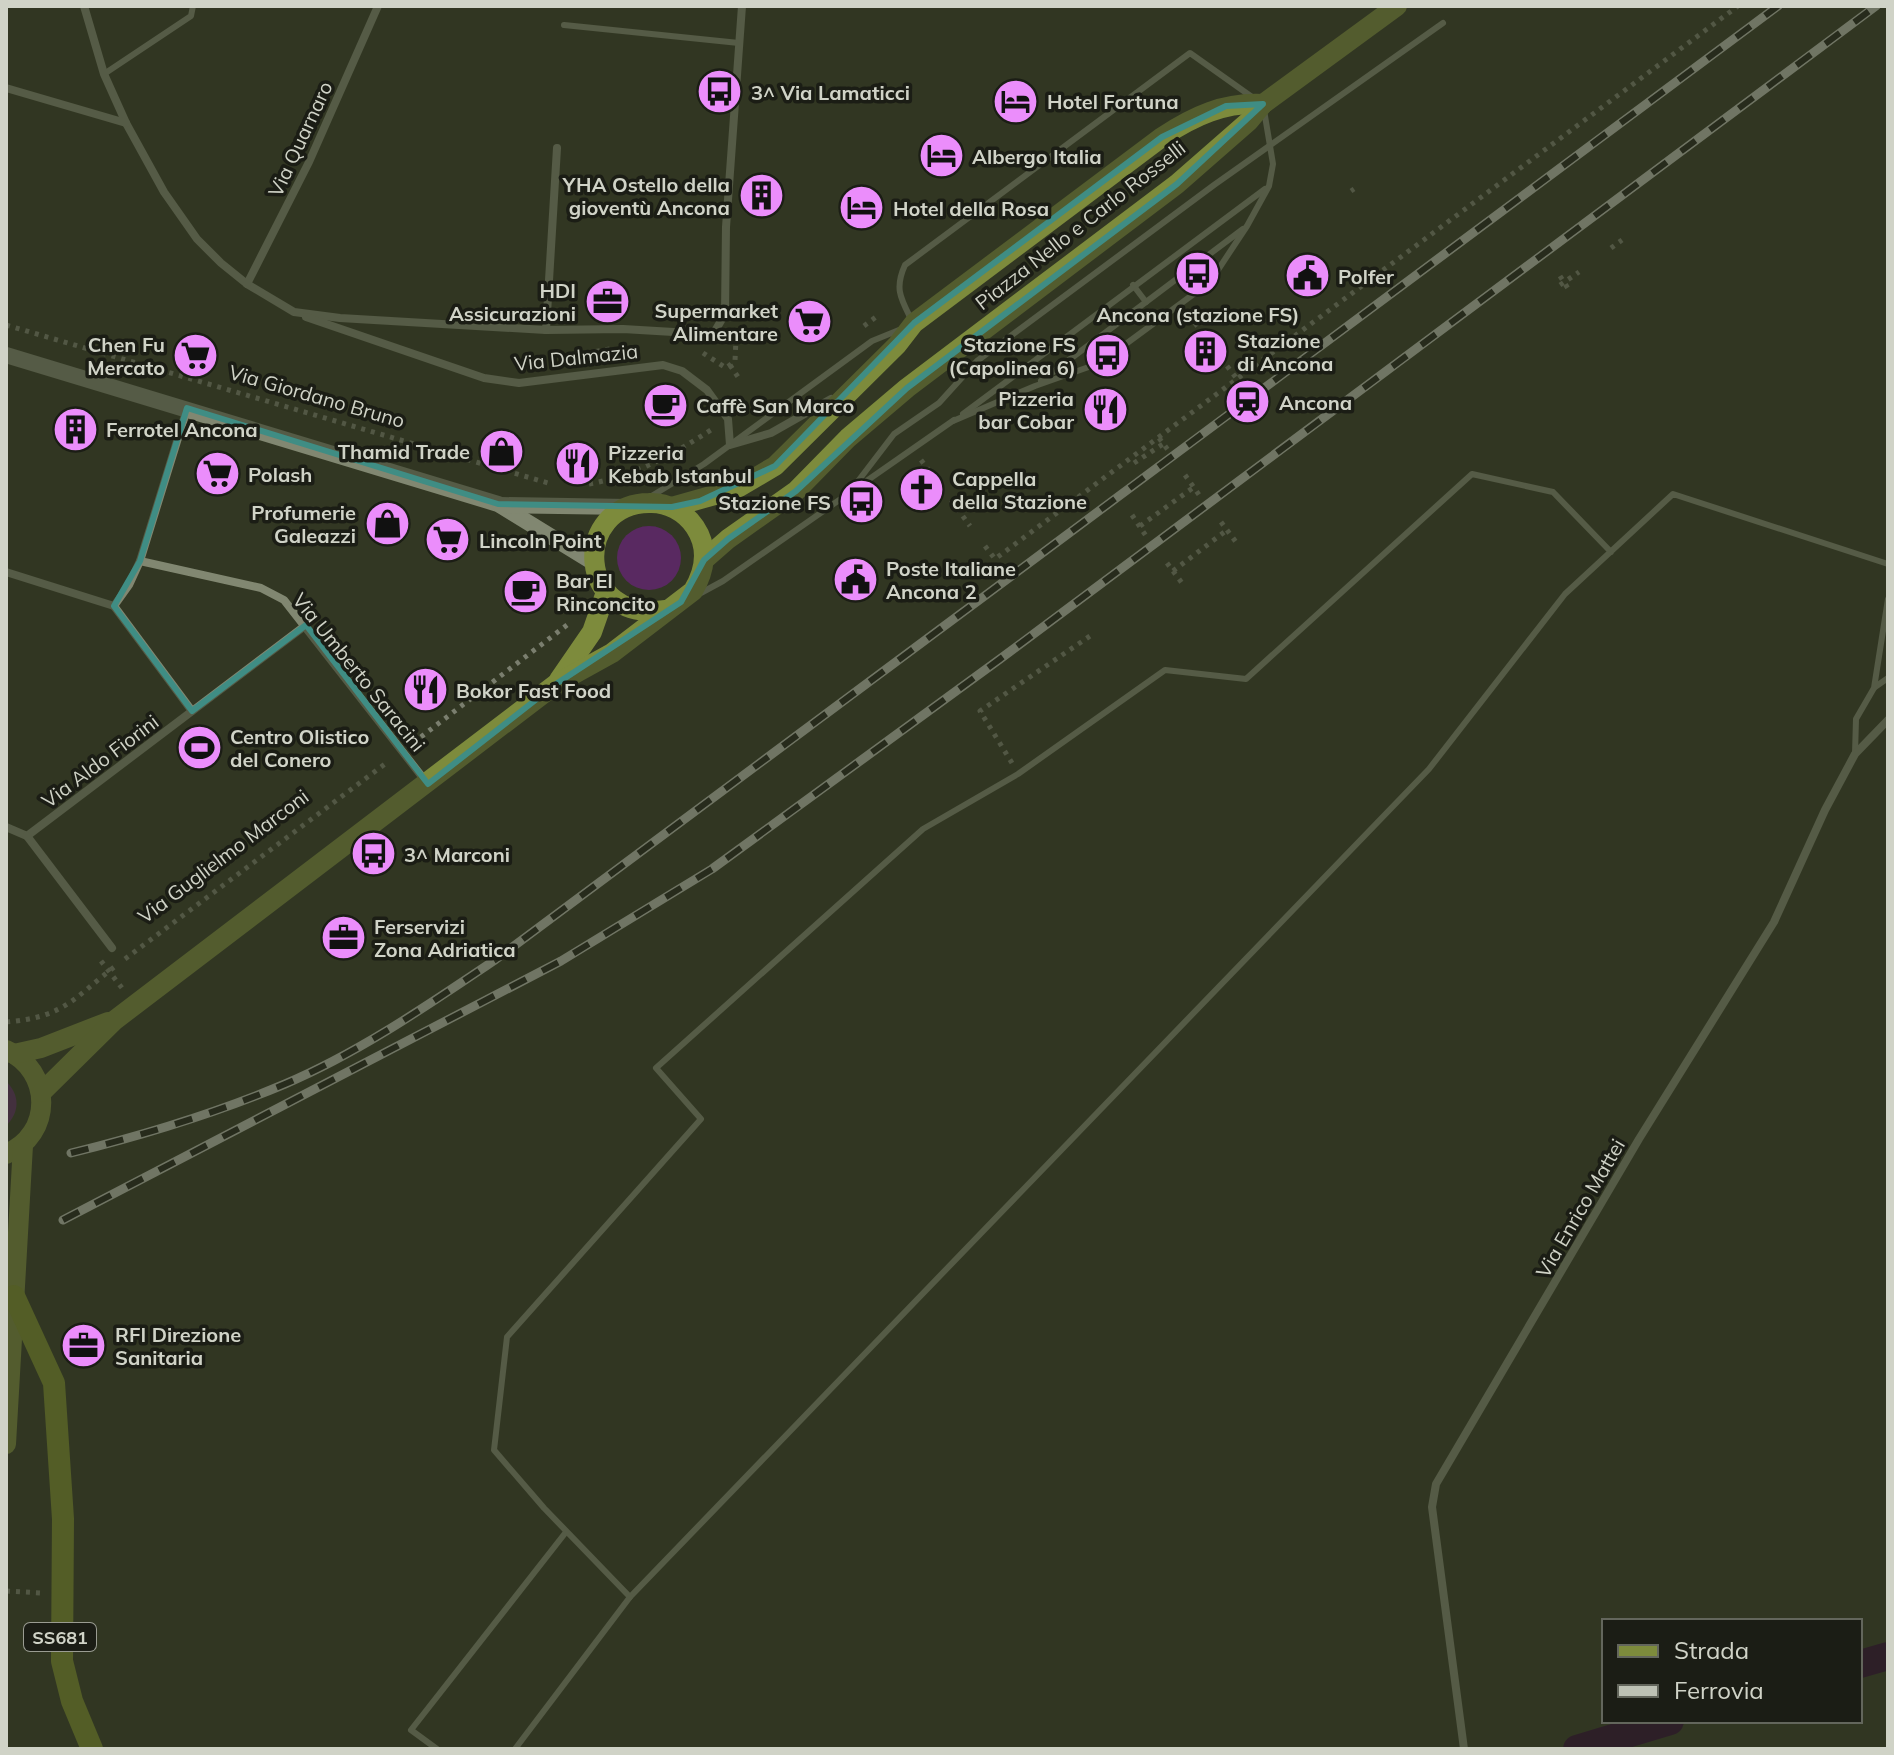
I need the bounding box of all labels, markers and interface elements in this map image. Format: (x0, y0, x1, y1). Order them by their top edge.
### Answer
bus stop icon: 3^ Via Lamaticci (696, 68, 744, 116)
street label: Via Quarnaro (262, 77, 338, 201)
hotel icon: Hotel Fortuna (992, 77, 1040, 125)
place label: 3^ Via Lamaticci (751, 80, 910, 105)
place label: Hotel Fortuna (1047, 89, 1179, 114)
hotel icon: Albergo Italia (917, 132, 965, 180)
street label: Piazza Nello e Carlo Rosselli (970, 135, 1190, 315)
place label: Albergo Italia (972, 144, 1102, 169)
building icon: YHA Ostello della gioventù Ancona (737, 171, 785, 219)
place label: YHA Ostello della gioventù Ancona (562, 172, 730, 220)
hotel icon: Hotel della Rosa (838, 184, 886, 232)
place label: Hotel della Rosa (893, 196, 1049, 221)
bus stop icon: Ancona (stazione FS) (1174, 250, 1222, 298)
public building icon: Polfer (1283, 252, 1331, 300)
place label: Polfer (1338, 264, 1394, 289)
place label: HDI Assicurazioni (449, 278, 576, 326)
office icon: HDI Assicurazioni (583, 278, 631, 326)
place label: Supermarket Alimentare (654, 298, 778, 346)
supermarket icon: Supermarket Alimentare (785, 298, 833, 346)
place label: Ancona (stazione FS) (1097, 302, 1299, 327)
building icon: Stazione di Ancona (1182, 328, 1230, 376)
place label: Stazione di Ancona (1237, 328, 1333, 376)
supermarket icon: Chen Fu Mercato (172, 331, 220, 379)
place label: Chen Fu Mercato (87, 332, 165, 380)
place label: Stazione FS (Capolinea 6) (949, 332, 1076, 380)
bus stop icon: Stazione FS (Capolinea 6) (1083, 332, 1131, 380)
street label: Via Dalmazia (513, 338, 639, 376)
street label: Via Giordano Bruno (226, 359, 408, 433)
station icon: Ancona (1224, 378, 1272, 426)
cafe icon: Caffè San Marco (641, 381, 689, 429)
restaurant icon: Pizzeria bar Cobar (1081, 385, 1129, 433)
place label: Pizzeria bar Cobar (978, 386, 1074, 434)
place label: Ancona (1279, 390, 1352, 415)
place label: Caffè San Marco (696, 393, 854, 418)
building icon: Ferrotel Ancona (51, 405, 99, 453)
place label: Ferrotel Ancona (106, 417, 258, 442)
shop icon: Thamid Trade (477, 427, 525, 475)
place label: Thamid Trade (338, 439, 470, 464)
restaurant icon: Pizzeria Kebab Istanbul (553, 439, 601, 487)
place label: Pizzeria Kebab Istanbul (608, 440, 752, 488)
supermarket icon: Polash (193, 450, 241, 498)
place label: Polash (248, 462, 312, 487)
church icon: Cappella della Stazione (897, 466, 945, 514)
place label: Cappella della Stazione (952, 466, 1087, 514)
bus stop icon: Stazione FS (838, 478, 886, 526)
place label: Stazione FS (718, 490, 831, 515)
place label: Profumerie Galeazzi (251, 500, 356, 548)
shop icon: Profumerie Galeazzi (363, 500, 411, 548)
supermarket icon: Lincoln Point (424, 516, 472, 564)
place label: Lincoln Point (479, 528, 602, 553)
public building icon: Poste Italiane Ancona 2 (831, 555, 879, 603)
place label: Poste Italiane Ancona 2 (886, 556, 1016, 604)
cafe icon: Bar El Rinconcito (501, 568, 549, 616)
place label: Bar El Rinconcito (556, 568, 656, 616)
street label: Via Umberto Saracini (287, 588, 431, 756)
restaurant icon: Bokor Fast Food (401, 666, 449, 714)
place label: Bokor Fast Food (456, 678, 611, 703)
street label: Via Aldo Fiorini (37, 709, 163, 813)
sports icon: Centro Olistico del Conero (175, 724, 223, 772)
place label: Centro Olistico del Conero (230, 724, 369, 772)
street label: Via Guglielmo Marconi (133, 784, 313, 928)
bus stop icon: 3^ Marconi (349, 830, 397, 878)
place label: 3^ Marconi (404, 842, 510, 867)
office icon: Ferservizi Zona Adriatica (319, 914, 367, 962)
place label: Ferservizi Zona Adriatica (374, 914, 516, 962)
street label: Via Enrico Mattei (1530, 1134, 1630, 1282)
office icon: RFI Direzione Sanitaria (60, 1321, 108, 1369)
place label: RFI Direzione Sanitaria (115, 1322, 241, 1370)
legend (1602, 1619, 1862, 1723)
road number: SS681 (24, 1623, 96, 1651)
text: Strada (1674, 1635, 1749, 1665)
text: Ferrovia (1674, 1675, 1764, 1705)

